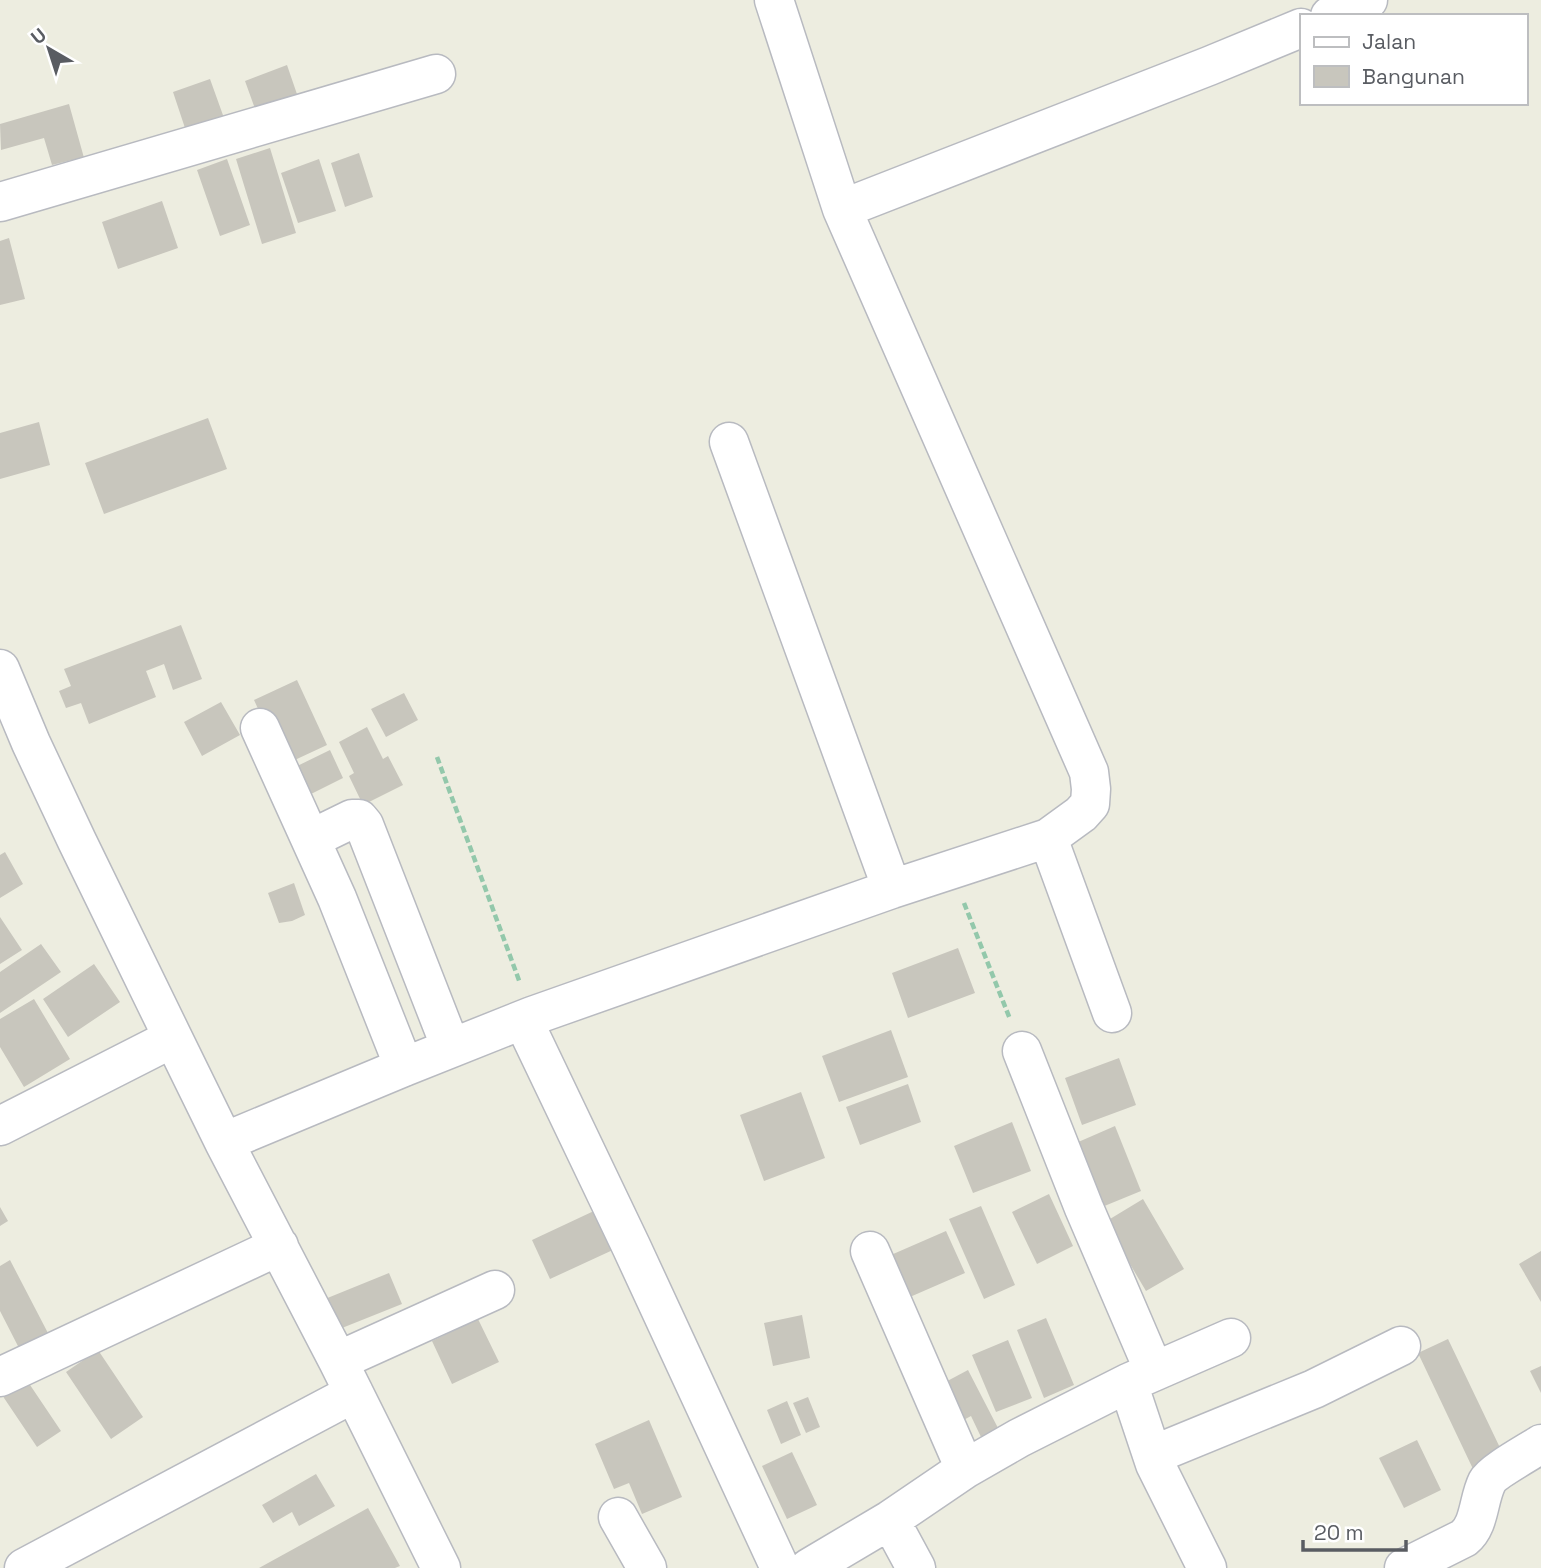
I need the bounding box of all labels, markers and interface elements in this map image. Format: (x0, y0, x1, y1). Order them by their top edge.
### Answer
north arrow (14, 14, 84, 84)
legend (1300, 14, 1527, 105)
text: U (26, 22, 51, 50)
text: Jalan (1362, 28, 1416, 55)
text: Bangunan (1362, 63, 1465, 90)
scale bar (1303, 1508, 1406, 1552)
text: 20 m (1314, 1519, 1364, 1546)

